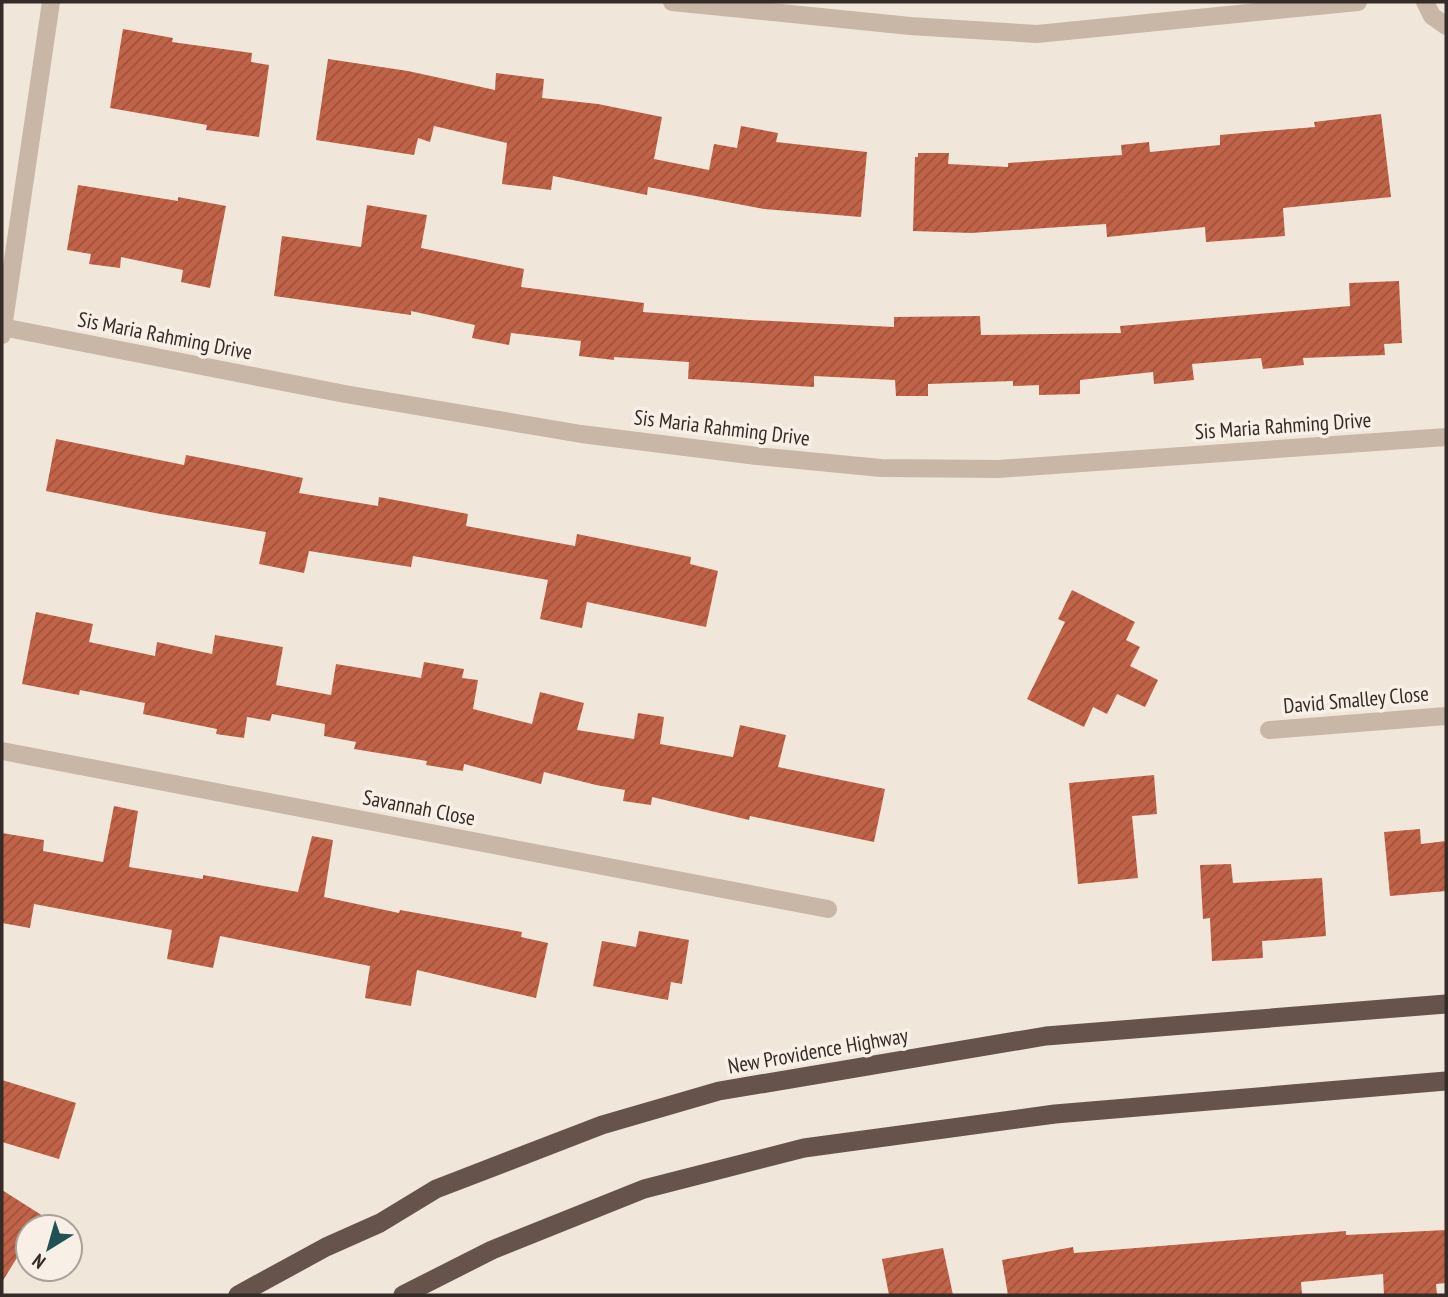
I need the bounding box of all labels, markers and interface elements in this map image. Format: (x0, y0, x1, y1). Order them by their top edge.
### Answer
street label: Sis Maria Rahming Drive (76, 305, 254, 366)
street label: Sis Maria Rahming Drive (633, 403, 811, 452)
street label: Sis Maria Rahming Drive (1194, 406, 1372, 445)
street label: David Smalley Close (1282, 680, 1430, 719)
street label: Savannah Close (361, 783, 478, 832)
street label: New Providence Highway (726, 1021, 910, 1080)
north arrow (14, 1213, 84, 1283)
text: N (27, 1249, 50, 1274)

